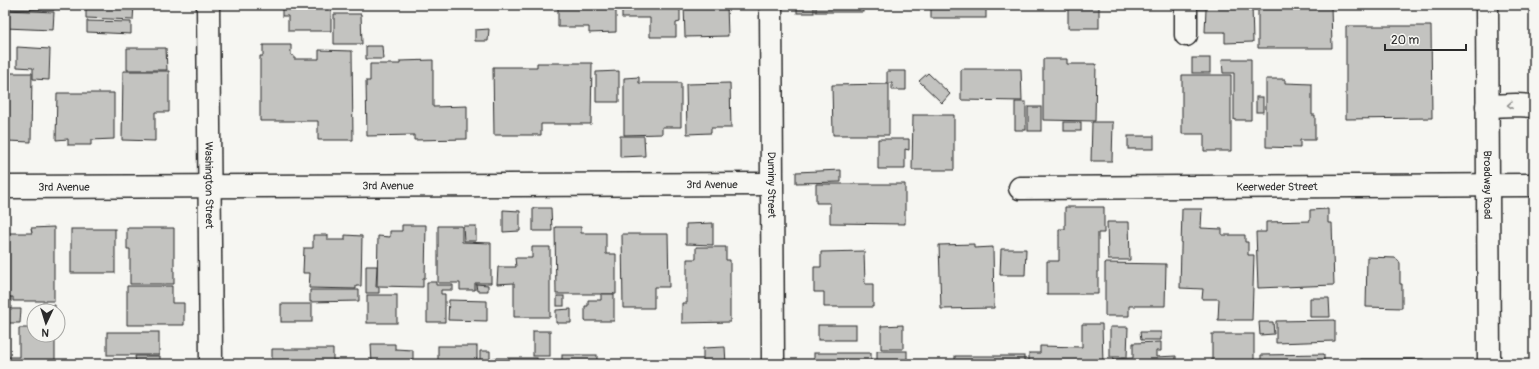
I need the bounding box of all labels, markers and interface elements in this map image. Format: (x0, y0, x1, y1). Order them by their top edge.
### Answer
scale bar (1385, 26, 1466, 52)
text: 20 m (1391, 33, 1420, 48)
one-way arrow (1507, 101, 1513, 110)
street label: Washington Street (202, 141, 216, 229)
street label: Broadway Road (1481, 151, 1494, 219)
street label: Duminy Street (765, 152, 778, 219)
street label: 3rd Avenue (686, 178, 738, 191)
street label: 3rd Avenue (362, 179, 414, 193)
street label: Keerweder Street (1236, 180, 1318, 194)
street label: 3rd Avenue (38, 181, 90, 194)
north arrow (26, 303, 66, 343)
text: N (41, 326, 50, 339)

